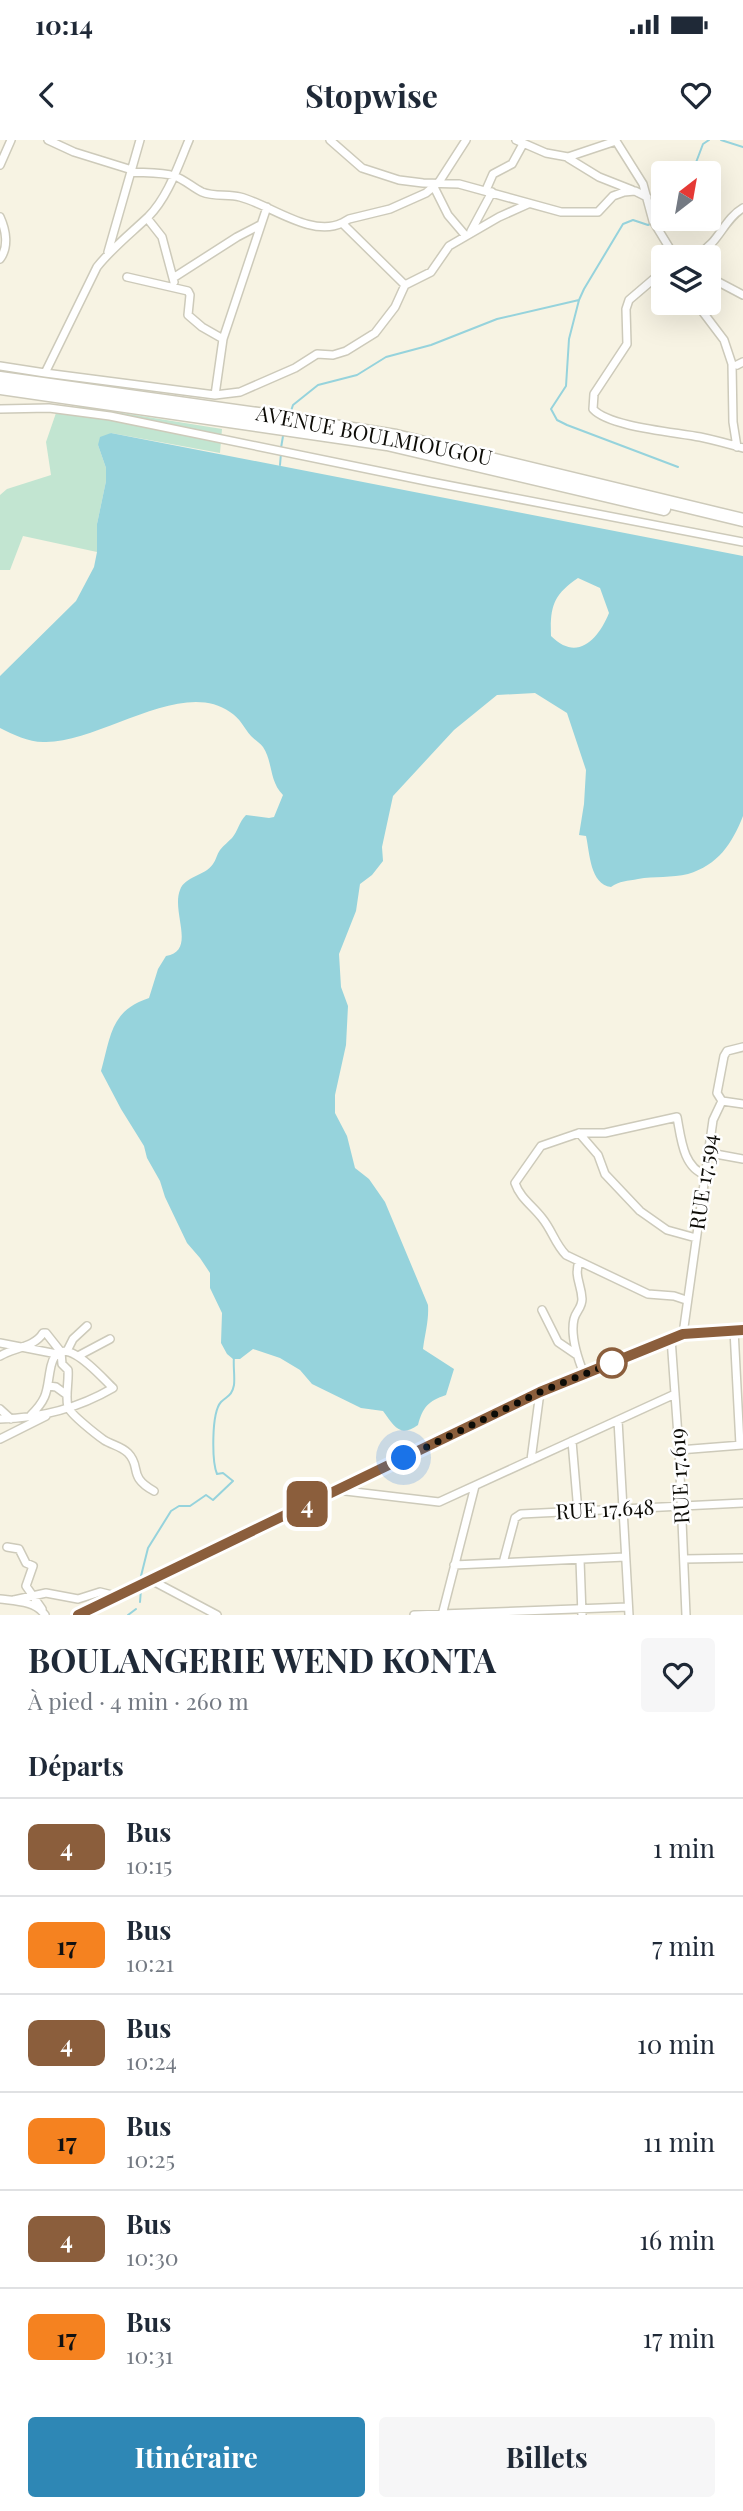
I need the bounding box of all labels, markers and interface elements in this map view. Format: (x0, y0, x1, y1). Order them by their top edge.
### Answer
text: 10:14 (35, 7, 93, 42)
text: Stopwise (305, 73, 438, 116)
icon: back (28, 76, 66, 114)
icon: heart (677, 76, 715, 114)
north arrow (651, 161, 721, 231)
map controls (651, 161, 721, 315)
button: layers (651, 245, 721, 315)
street label: AVENUE BOULMIOUGOU (253, 397, 495, 471)
street label: RUE 17.594 (681, 1132, 723, 1231)
unlabelled marker (597, 1348, 627, 1378)
street label: RUE 17.619 (662, 1427, 694, 1525)
your location (386, 1440, 421, 1475)
line badge: 4 (284, 1481, 330, 1527)
text: 4 (301, 1488, 313, 1520)
street label: RUE 17.648 (555, 1491, 655, 1525)
text: BOULANGERIE WEND KONTA (28, 1637, 496, 1681)
button: heart (641, 1638, 715, 1712)
text: À pied · 4 min · 260 m (28, 1685, 249, 1716)
text: Départs (28, 1748, 124, 1783)
text: Bus (126, 1814, 171, 1849)
text: 1 min (653, 1830, 715, 1865)
text: 4 (60, 1831, 73, 1863)
text: 10:15 (126, 1849, 172, 1880)
text: Bus (126, 1912, 171, 1947)
text: 7 min (652, 1928, 715, 1963)
text: 17 (56, 1929, 77, 1961)
text: 10:21 (126, 1947, 174, 1978)
text: Bus (126, 2010, 171, 2045)
text: 10 min (637, 2026, 715, 2061)
text: 4 (60, 2027, 73, 2059)
text: 10:24 (126, 2045, 177, 2076)
text: Bus (126, 2108, 171, 2143)
text: 11 min (643, 2124, 715, 2159)
text: 17 (56, 2125, 77, 2157)
text: 10:25 (126, 2143, 175, 2174)
text: Bus (126, 2206, 171, 2241)
text: 16 min (639, 2222, 715, 2257)
text: 4 (60, 2223, 73, 2255)
text: 10:30 (126, 2241, 179, 2272)
text: Bus (126, 2304, 171, 2339)
text: 17 min (642, 2320, 715, 2355)
text: 17 (56, 2321, 77, 2353)
text: 10:31 (126, 2339, 173, 2370)
button: Itinéraire (28, 2417, 365, 2497)
button: Billets (379, 2417, 715, 2497)

